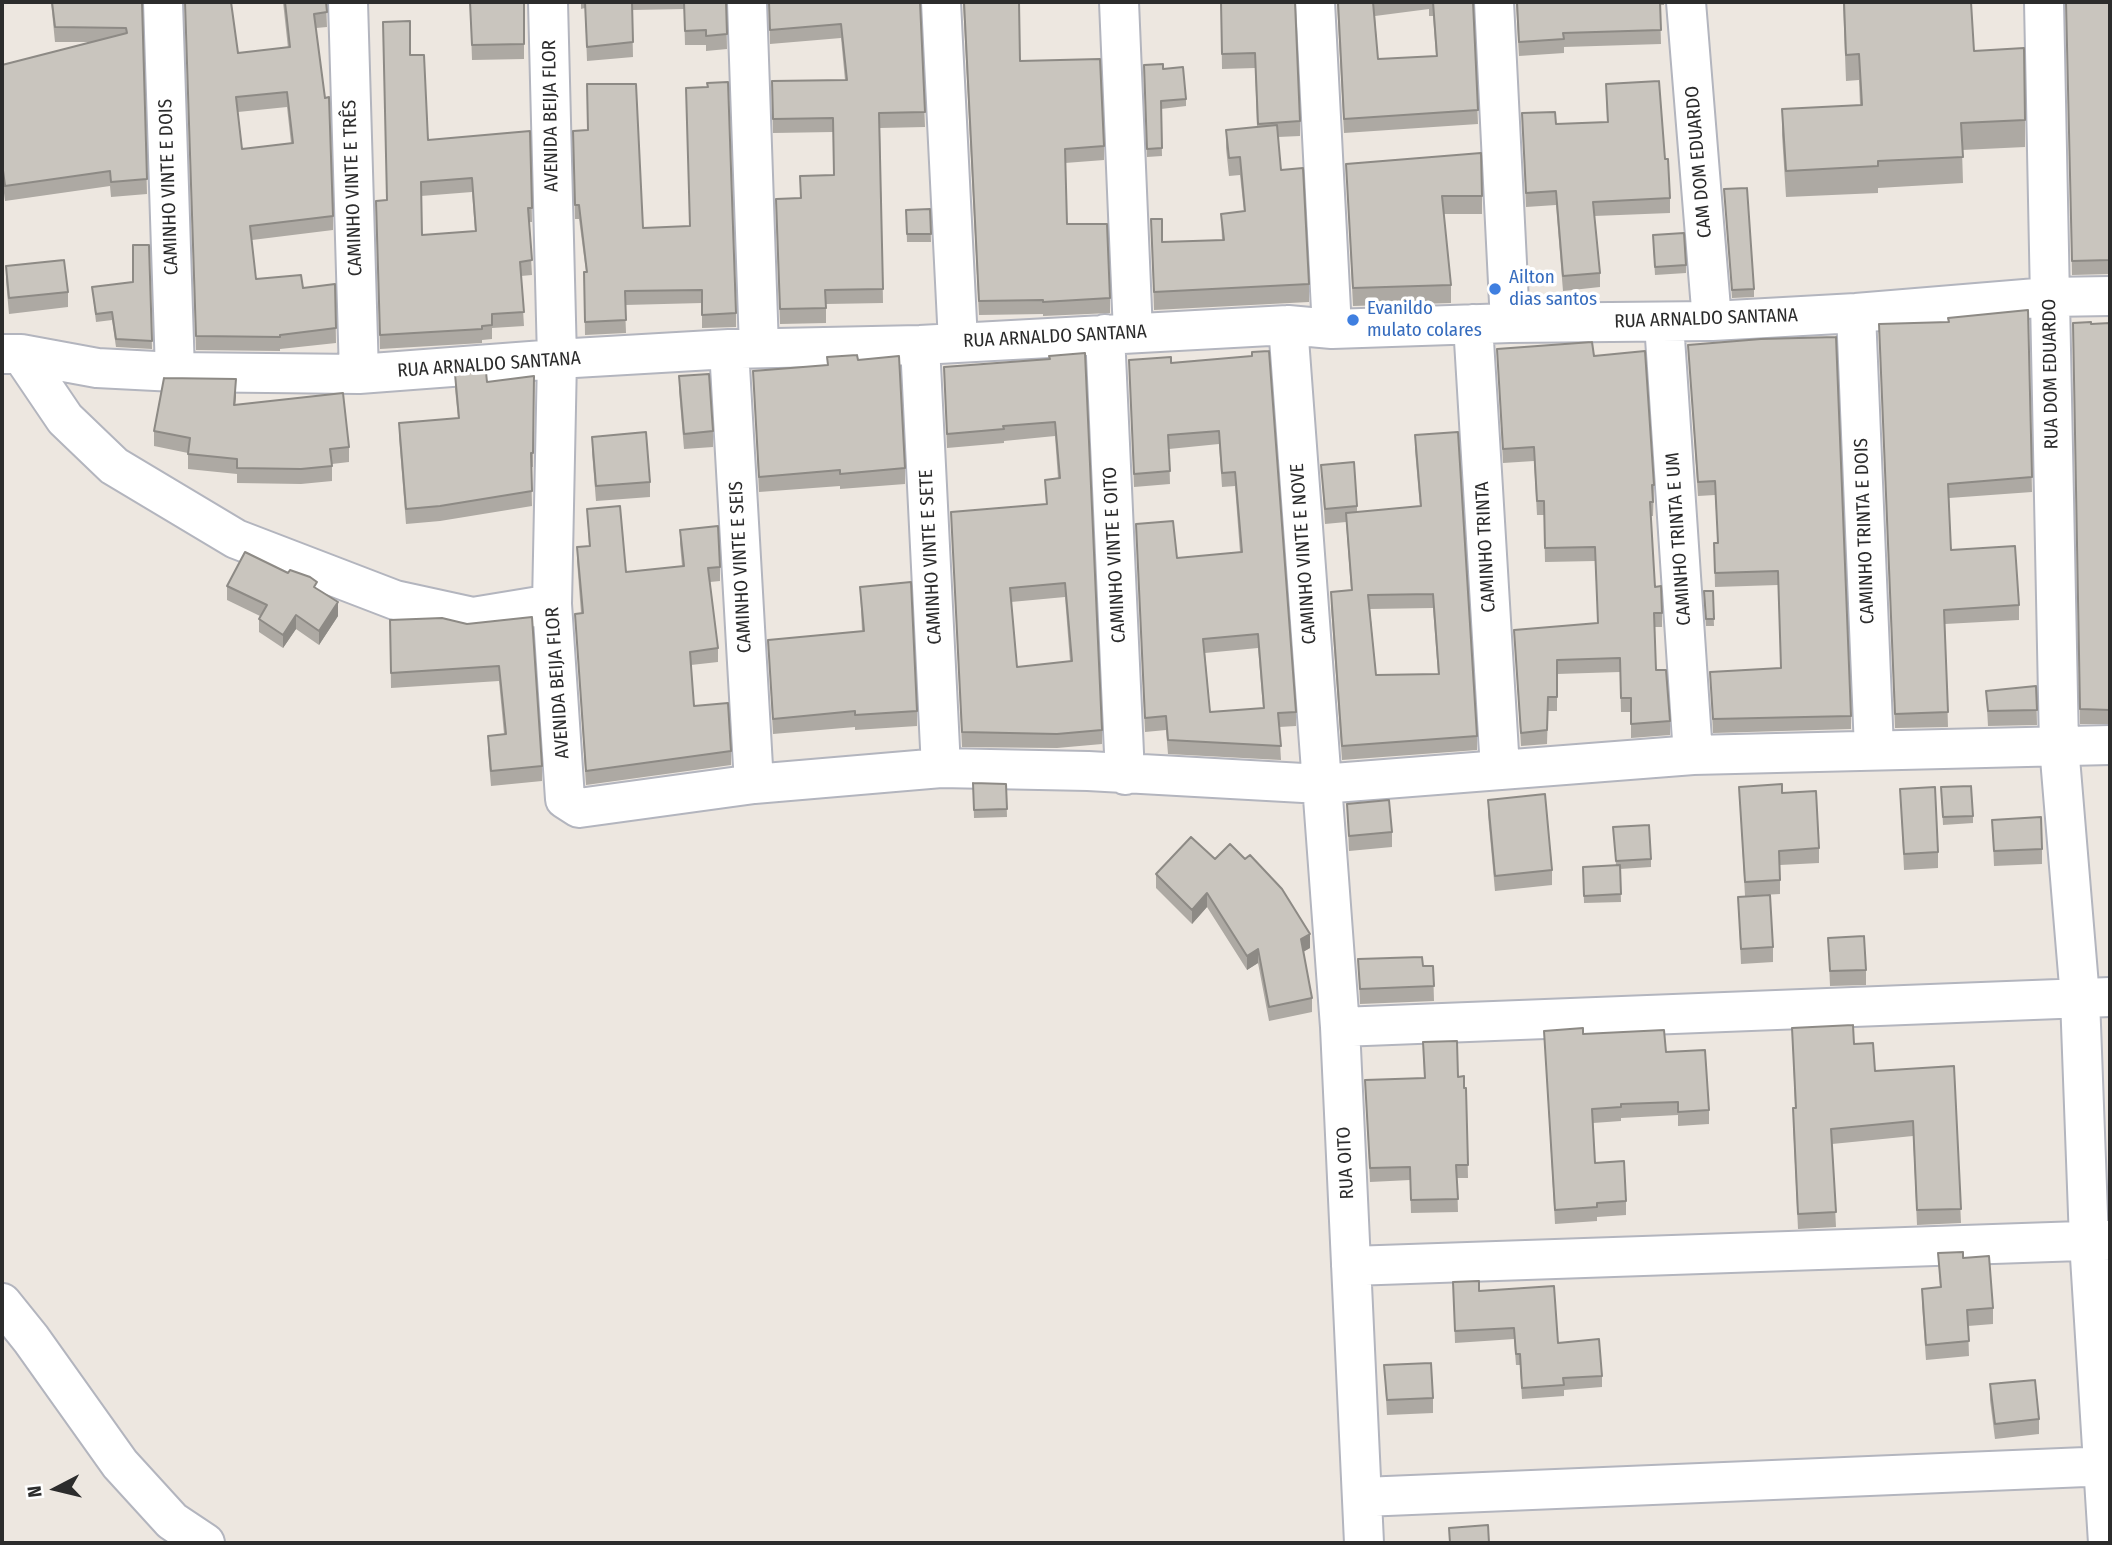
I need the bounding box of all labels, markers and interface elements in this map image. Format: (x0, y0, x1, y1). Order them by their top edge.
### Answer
street label: AVENIDA BEIJA FLOR (538, 40, 564, 192)
street label: CAM DOM EDUARDO (1681, 85, 1717, 239)
street label: CAMINHO VINTE E DOIS (155, 98, 183, 276)
street label: CAMINHO VINTE E TRÊS (339, 99, 367, 277)
place label: Ailton dias santos (1509, 267, 1597, 311)
marker: Ailton dias santos (1487, 281, 1503, 297)
place label: Evanildo mulato colares (1367, 298, 1482, 342)
street label: RUA DOM EDUARDO (2038, 298, 2064, 450)
street label: RUA ARNALDO SANTANA (1614, 304, 1798, 334)
marker: Evanildo mulato colares (1345, 312, 1361, 328)
street label: RUA ARNALDO SANTANA (963, 321, 1147, 353)
street label: RUA ARNALDO SANTANA (397, 347, 581, 383)
street label: CAMINHO TRINTA E DOIS (1850, 438, 1880, 624)
street label: CAMINHO TRINTA E UM (1662, 452, 1696, 626)
street label: CAMINHO VINTE E NOVE (1286, 463, 1322, 645)
street label: CAMINHO VINTE E OITO (1099, 466, 1131, 644)
street label: CAMINHO VINTE E SETE (915, 469, 947, 645)
street label: CAMINHO VINTE E SEIS (725, 480, 757, 654)
street label: CAMINHO TRINTA (1471, 481, 1501, 613)
street label: AVENIDA BEIJA FLOR (541, 606, 575, 760)
street label: RUA OITO (1333, 1126, 1359, 1200)
north arrow (21, 1454, 91, 1524)
text: N (23, 1485, 47, 1499)

